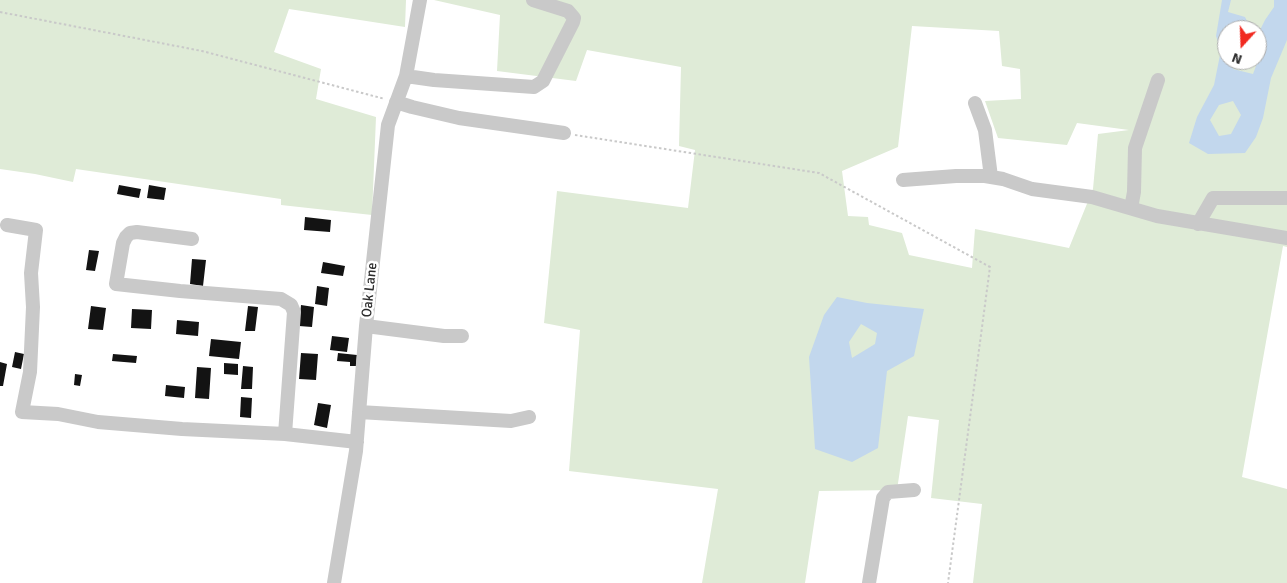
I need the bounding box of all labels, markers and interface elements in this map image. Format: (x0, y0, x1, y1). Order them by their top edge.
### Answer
north arrow (1217, 20, 1267, 70)
text: N (1230, 49, 1245, 68)
street label: Oak Lane (359, 262, 381, 318)

